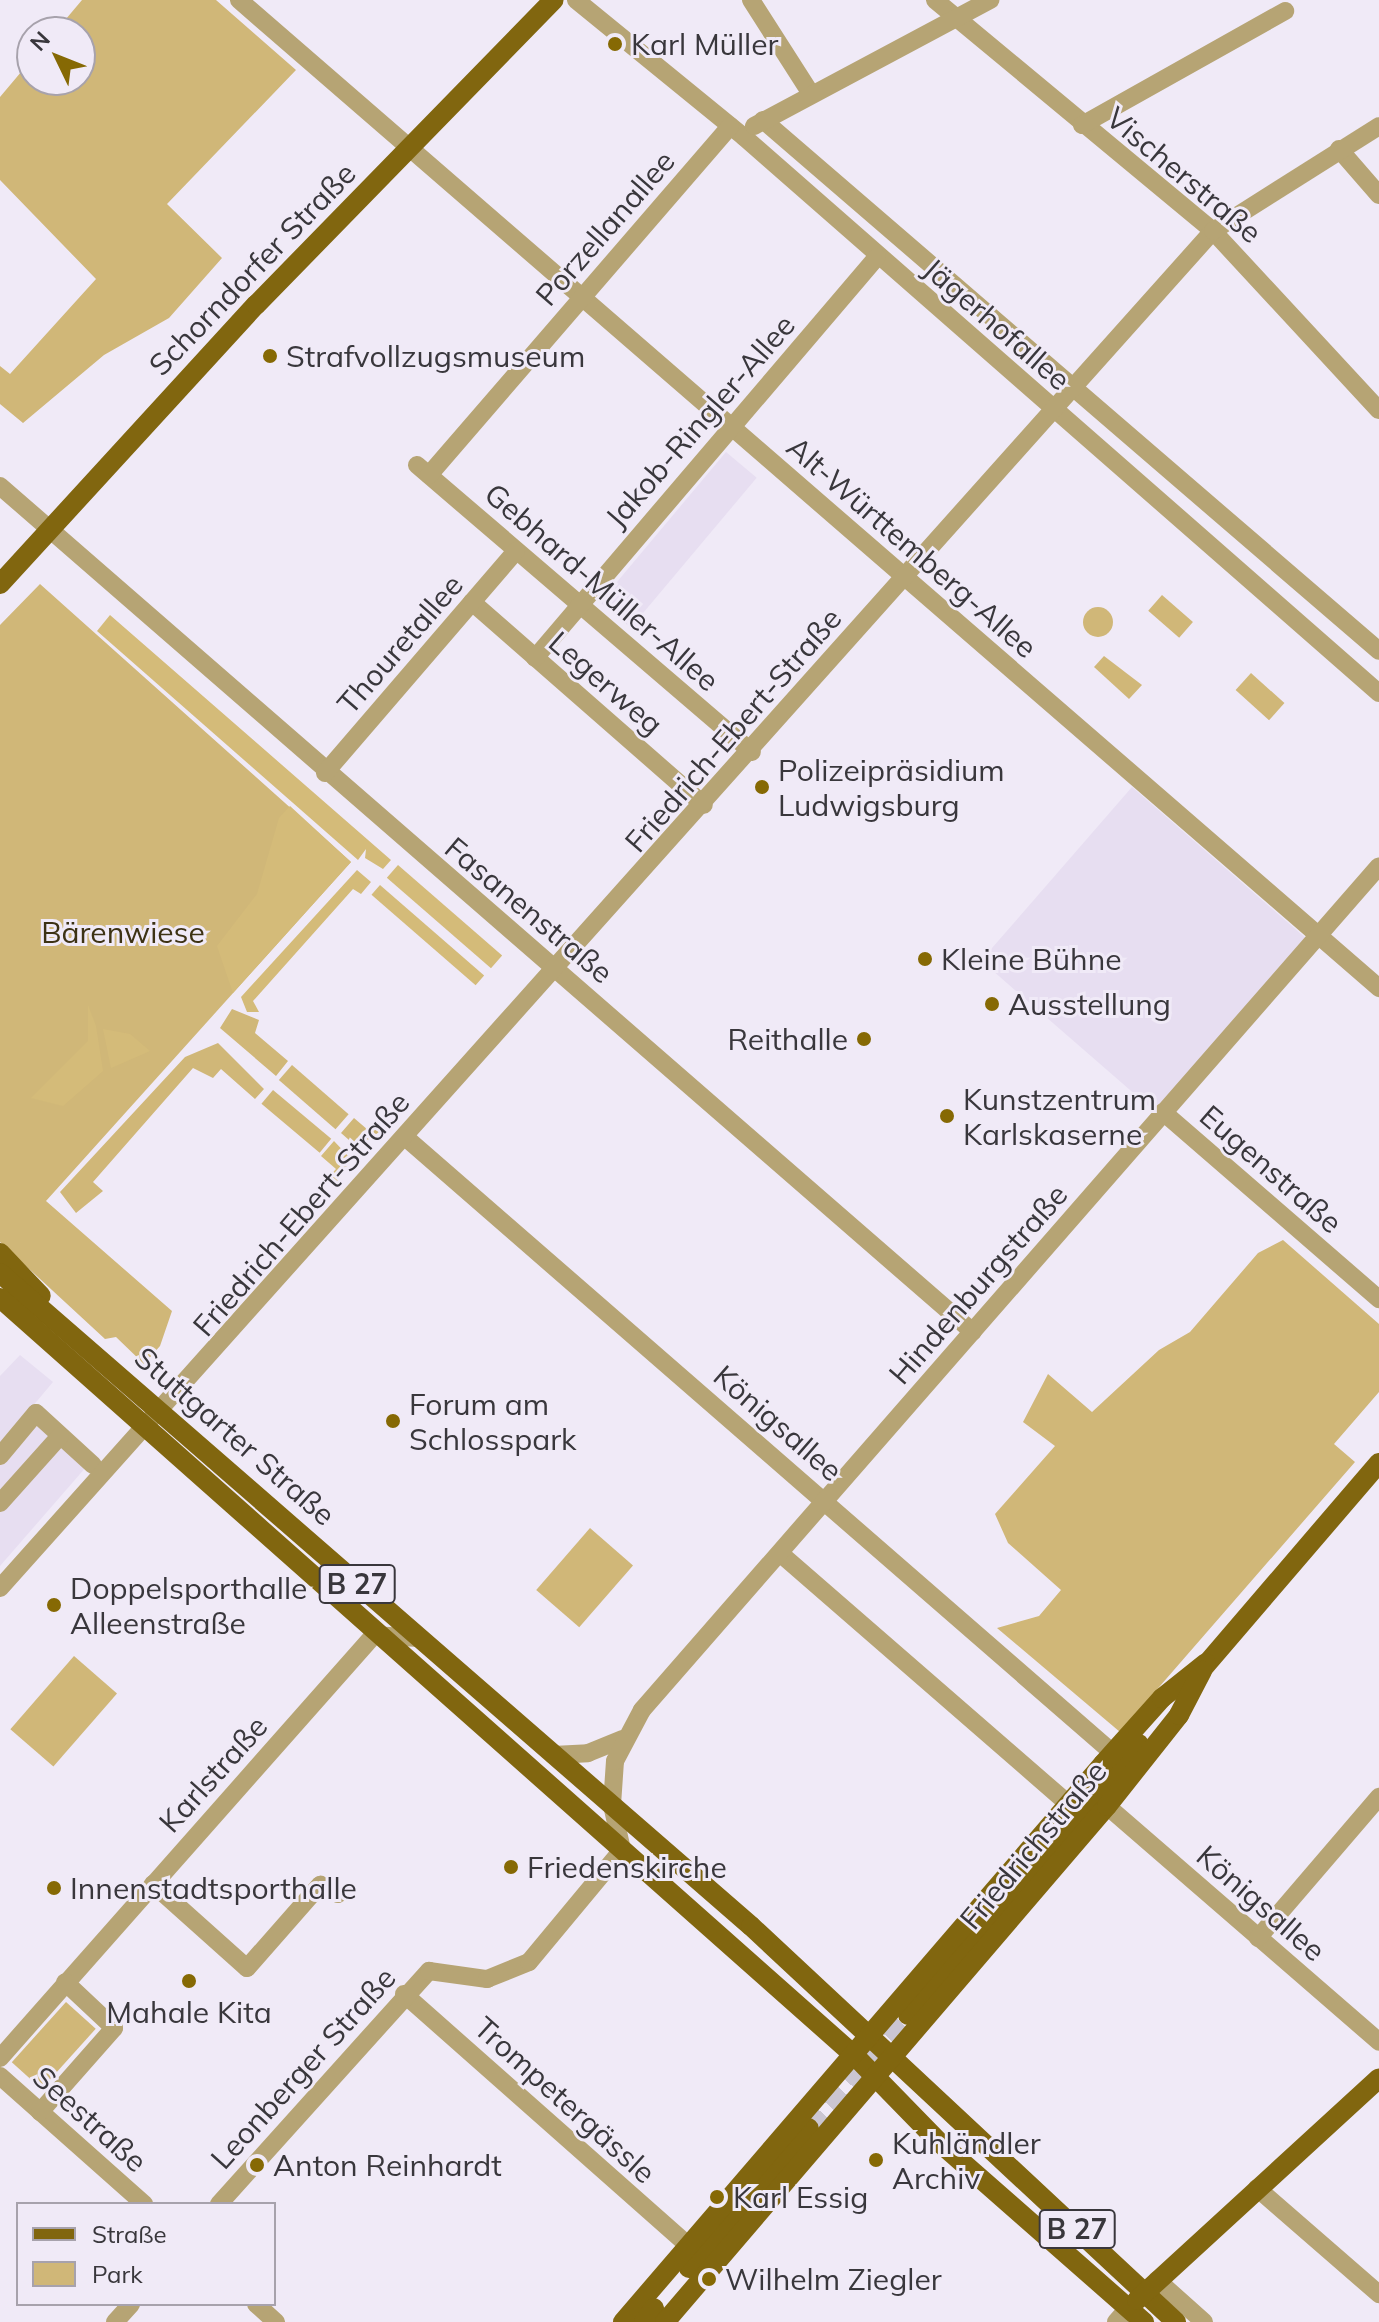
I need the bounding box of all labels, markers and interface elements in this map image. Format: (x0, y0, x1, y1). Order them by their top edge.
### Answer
north arrow (16, 16, 96, 96)
text: N (24, 25, 56, 57)
place label: Karl Müller (631, 26, 778, 62)
marker: Karl Müller (606, 35, 624, 53)
street label: Vischerstraße (1099, 100, 1269, 250)
street label: Porzellanallee (528, 143, 682, 313)
street label: Schorndorfer Straße (141, 155, 363, 383)
street label: Jägerhofallee (916, 251, 1078, 397)
street label: Jakob-Ringler-Allee (598, 307, 802, 535)
place label: Strafvollzugsmuseum (286, 338, 585, 374)
marker: Strafvollzugsmuseum (261, 347, 279, 365)
street label: Alt-Württemberg-Allee (780, 429, 1044, 665)
street label: Gebhard-Müller-Allee (478, 476, 726, 698)
street label: Thouretallee (330, 567, 470, 721)
street label: Friedrich-Ebert-Straße (617, 601, 849, 859)
street label: Legerweg (542, 624, 670, 742)
place label: Polizeipräsidium Ludwigsburg (778, 752, 1005, 822)
marker: Polizeipräsidium Ludwigsburg (753, 778, 771, 796)
street label: Fasanenstraße (438, 829, 620, 991)
park label: Bärenwiese (41, 914, 205, 950)
place label: Kleine Bühne (941, 941, 1122, 977)
marker: Kleine Bühne (916, 950, 934, 968)
place label: Ausstellung (1008, 986, 1171, 1022)
marker: Ausstellung (983, 995, 1001, 1013)
place label: Reithalle (727, 1021, 848, 1057)
marker: Reithalle (855, 1030, 873, 1048)
place label: Kunstzentrum Karlskaserne (963, 1081, 1156, 1152)
street label: Friedrich-Ebert-Straße (185, 1085, 417, 1343)
street label: Eugenstraße (1193, 1098, 1349, 1240)
marker: Kunstzentrum Karlskaserne (938, 1107, 956, 1125)
street label: Hindenburgstraße (881, 1177, 1075, 1391)
street label: Stuttgarter Straße (128, 1339, 342, 1533)
street label: Königsallee (706, 1357, 850, 1489)
place label: Forum am Schlosspark (409, 1386, 576, 1456)
marker: Forum am Schlosspark (384, 1412, 402, 1430)
road number: B 27 (317, 1560, 397, 1608)
place label: Doppelsporthalle Alleenstraße (70, 1570, 307, 1640)
marker: Doppelsporthalle Alleenstraße (45, 1596, 63, 1614)
street label: Karlstraße (151, 1708, 275, 1840)
street label: Friedrichstraße (952, 1754, 1114, 1936)
street label: Königsallee (1189, 1837, 1333, 1969)
place label: Friedenskirche (527, 1849, 727, 1885)
marker: Friedenskirche (502, 1858, 520, 1876)
place label: Innenstadtsporthalle (70, 1870, 357, 1906)
marker: Innenstadtsporthalle (45, 1879, 63, 1897)
street label: Leonberger Straße (203, 1960, 403, 2176)
marker: Mahale Kita (180, 1972, 198, 1990)
place label: Mahale Kita (106, 1994, 272, 2030)
street label: Trompetergässle (467, 2009, 663, 2191)
street label: Seestraße (26, 2059, 154, 2179)
place label: Kuhländler Archiv (892, 2125, 1041, 2196)
place label: Anton Reinhardt (273, 2147, 502, 2183)
marker: Kuhländler Archiv (867, 2151, 885, 2169)
marker: Anton Reinhardt (248, 2156, 266, 2174)
place label: Karl Essig (733, 2179, 868, 2215)
marker: Karl Essig (708, 2188, 726, 2206)
legend (16, 2202, 276, 2306)
road number: B 27 (1037, 2205, 1117, 2253)
text: Straße (92, 2219, 167, 2249)
text: Park (92, 2259, 143, 2289)
place label: Wilhelm Ziegler (725, 2261, 942, 2297)
marker: Wilhelm Ziegler (700, 2270, 718, 2288)

